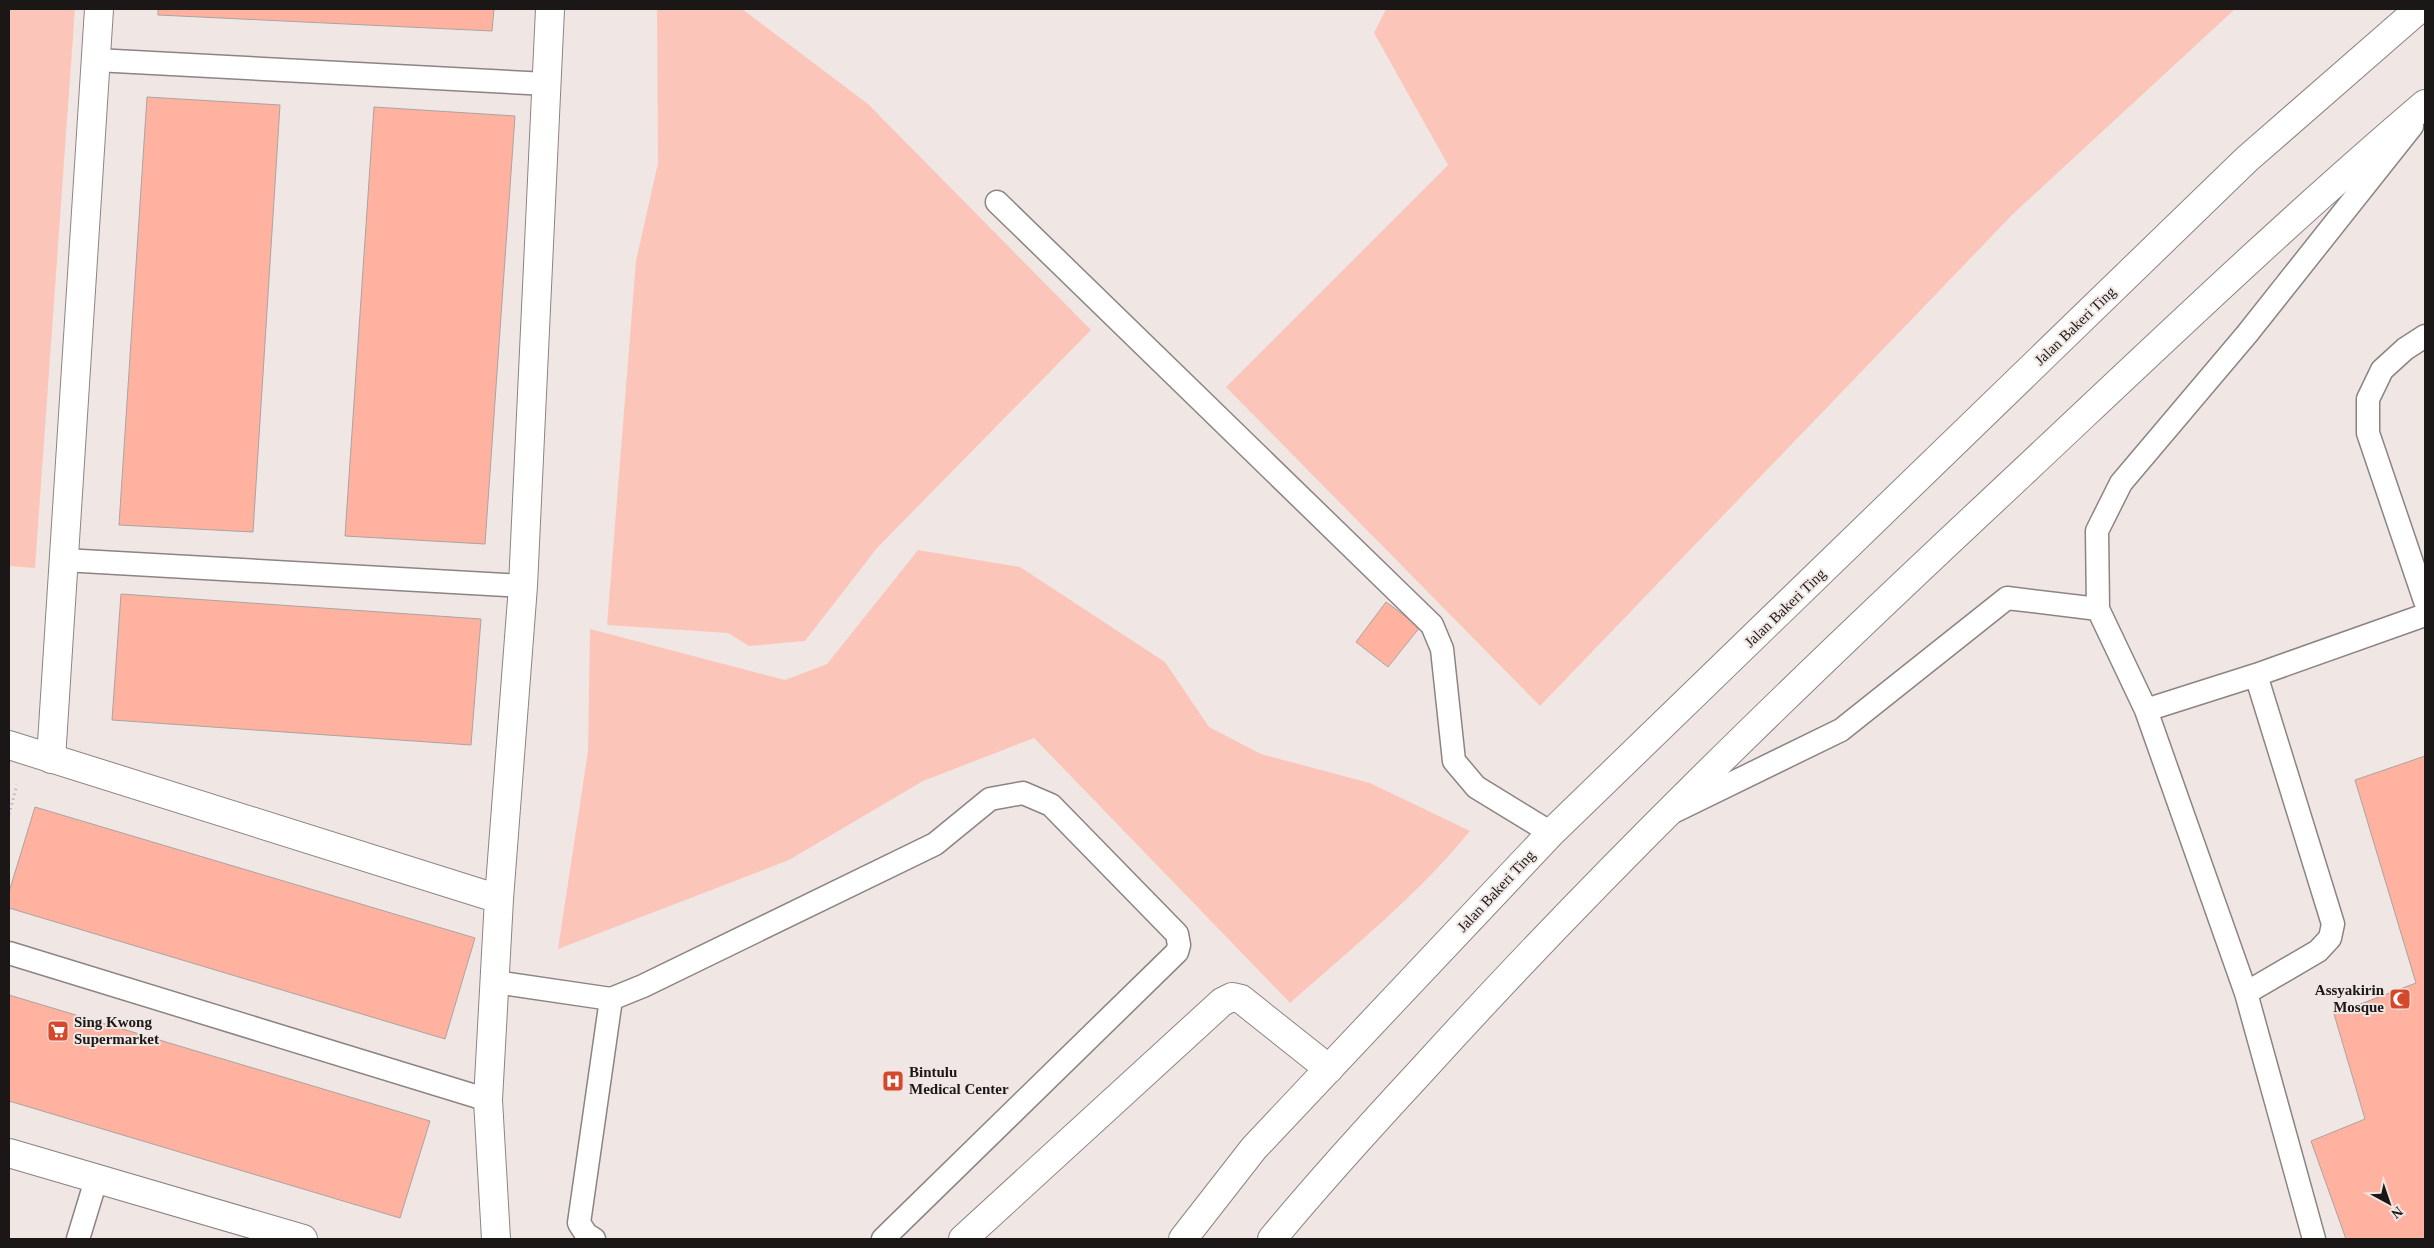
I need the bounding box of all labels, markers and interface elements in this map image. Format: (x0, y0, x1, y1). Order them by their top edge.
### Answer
street label: Jalan Bakeri Ting (2031, 283, 2119, 369)
street label: Jalan Bakeri Ting (1741, 565, 1829, 651)
street label: Jalan Bakeri Ting (1454, 846, 1538, 935)
place label: Assyakirin Mosque (2315, 982, 2385, 1015)
mosque icon: Assyakirin Mosque (2388, 987, 2412, 1011)
place label: Sing Kwong Supermarket (74, 1014, 159, 1047)
supermarket icon: Sing Kwong Supermarket (46, 1019, 70, 1043)
place label: Bintulu Medical Center (909, 1064, 1009, 1097)
hospital icon: Bintulu Medical Center (881, 1069, 905, 1093)
north arrow (2364, 1178, 2414, 1228)
text: N (2388, 1204, 2406, 1222)

